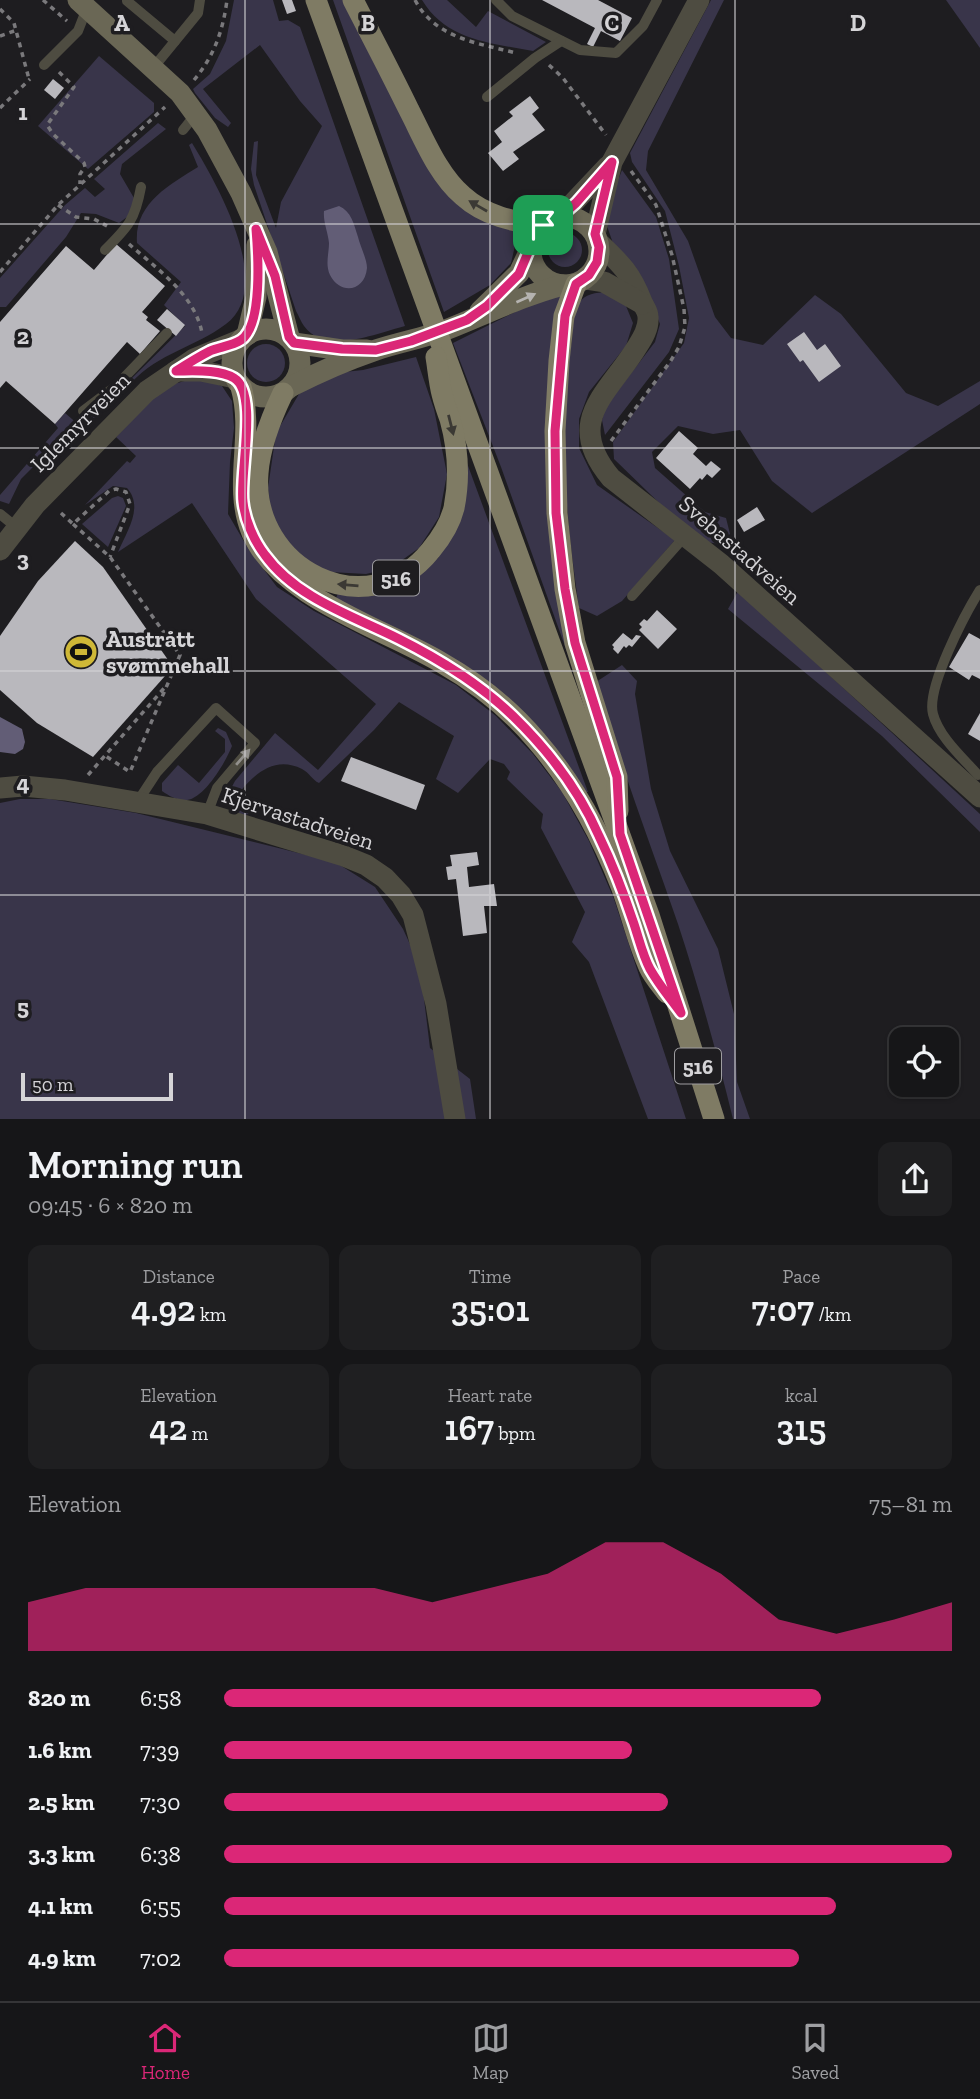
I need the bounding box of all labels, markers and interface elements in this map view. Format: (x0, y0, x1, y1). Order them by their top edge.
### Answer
text: A (114, 9, 130, 37)
text: B (361, 9, 375, 37)
text: C (605, 9, 619, 37)
text: D (850, 9, 866, 37)
text: 1 (18, 98, 28, 126)
pin (513, 195, 573, 255)
one-way arrow (468, 200, 487, 212)
icon: arrive (524, 206, 562, 244)
one-way arrow (516, 292, 536, 304)
text: 2 (17, 322, 29, 350)
street label: Iglemyrveien (24, 366, 136, 478)
one-way arrow (446, 414, 457, 436)
street label: Svebastadveien (673, 489, 807, 611)
text: 3 (17, 545, 29, 573)
road number: 516 (373, 560, 419, 596)
one-way arrow (337, 579, 359, 590)
place label: Austrått svømmehall (106, 625, 230, 679)
sports icon: Austrått svømmehall (62, 633, 100, 671)
one-way arrow (235, 749, 250, 766)
text: 4 (16, 769, 30, 797)
street label: Kjervastadveien (218, 780, 378, 856)
text: 5 (17, 993, 29, 1021)
map controls (889, 1027, 959, 1097)
button: locate (889, 1027, 959, 1097)
road number: 516 (675, 1048, 721, 1084)
scale bar (21, 1070, 173, 1102)
text: 50 m (32, 1073, 73, 1096)
text: Morning run (28, 1142, 243, 1188)
button: share (878, 1142, 952, 1216)
text: 09:45 · 6 × 820 m (28, 1191, 192, 1219)
text: Distance (143, 1265, 215, 1288)
text: Time (469, 1265, 511, 1288)
text: Pace (782, 1265, 820, 1288)
text: 4.92 (131, 1288, 196, 1330)
text: 35:01 (451, 1288, 529, 1330)
text: 7:07 (752, 1288, 814, 1330)
text: km (196, 1303, 226, 1326)
text: /km (814, 1303, 851, 1326)
text: Elevation (140, 1384, 217, 1407)
text: Heart rate (448, 1384, 532, 1407)
text: kcal (785, 1384, 818, 1407)
text: 42 (149, 1407, 187, 1449)
text: 167 (445, 1407, 494, 1449)
text: 315 (776, 1407, 826, 1449)
text: m (187, 1422, 208, 1445)
text: bpm (494, 1422, 535, 1445)
text: Elevation (28, 1490, 121, 1518)
text: 75–81 m (869, 1490, 952, 1518)
text: 820 m (28, 1684, 90, 1712)
text: 6:58 (140, 1684, 182, 1712)
text: 1.6 km (28, 1736, 92, 1764)
text: 7:39 (140, 1736, 179, 1764)
text: 2.5 km (28, 1788, 95, 1816)
text: 7:30 (140, 1788, 180, 1816)
text: 3.3 km (28, 1840, 95, 1868)
text: 6:38 (140, 1840, 181, 1868)
text: 4.1 km (28, 1892, 93, 1920)
text: 6:55 (140, 1892, 181, 1920)
text: 4.9 km (28, 1944, 96, 1972)
text: 7:02 (140, 1944, 181, 1972)
tab: Home (141, 2019, 190, 2084)
tab: Map (472, 2019, 510, 2084)
tab: Saved (791, 2019, 839, 2084)

